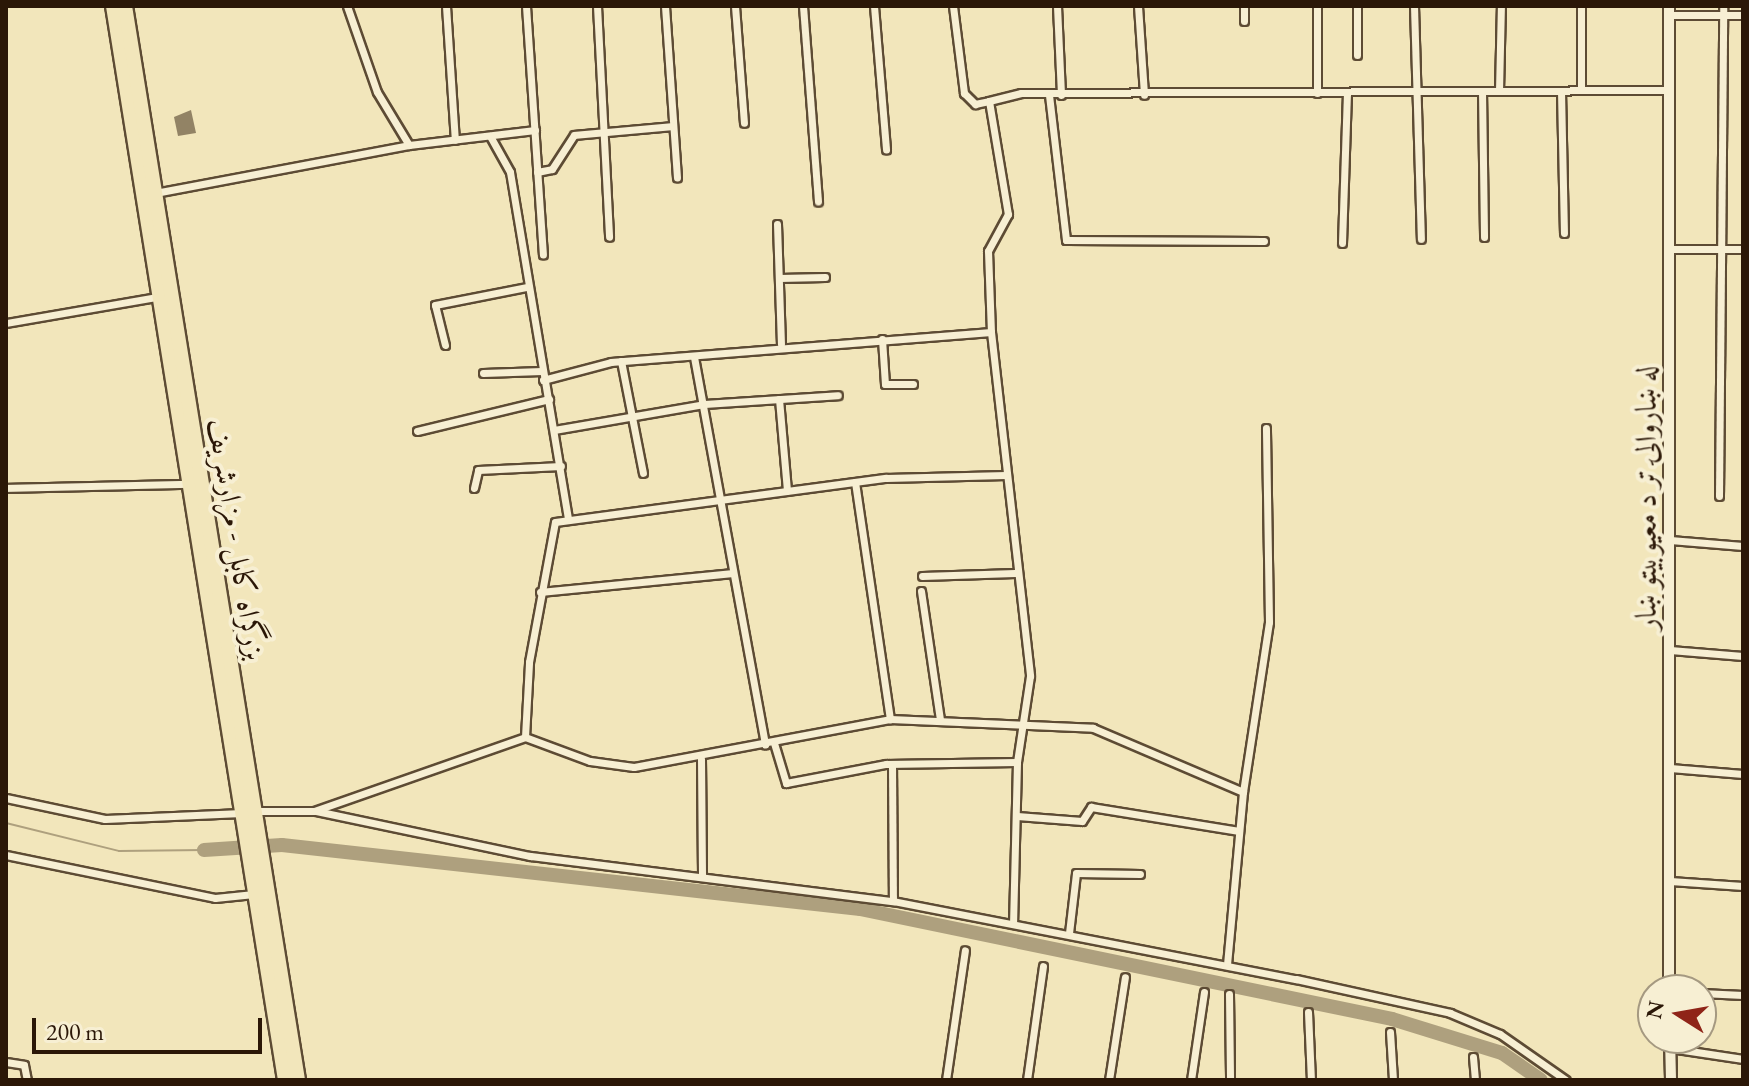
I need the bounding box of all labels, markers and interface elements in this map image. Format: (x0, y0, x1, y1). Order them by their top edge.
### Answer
street label: له ښاروالۍ تر د معیوبیتو ښار (1628, 366, 1664, 630)
street label: بزرگراه کابل - مزارشریف (200, 416, 274, 662)
north arrow (1637, 974, 1717, 1054)
text: N (1639, 998, 1671, 1021)
scale bar (36, 1002, 266, 1052)
text: 200 m (46, 1016, 104, 1047)

